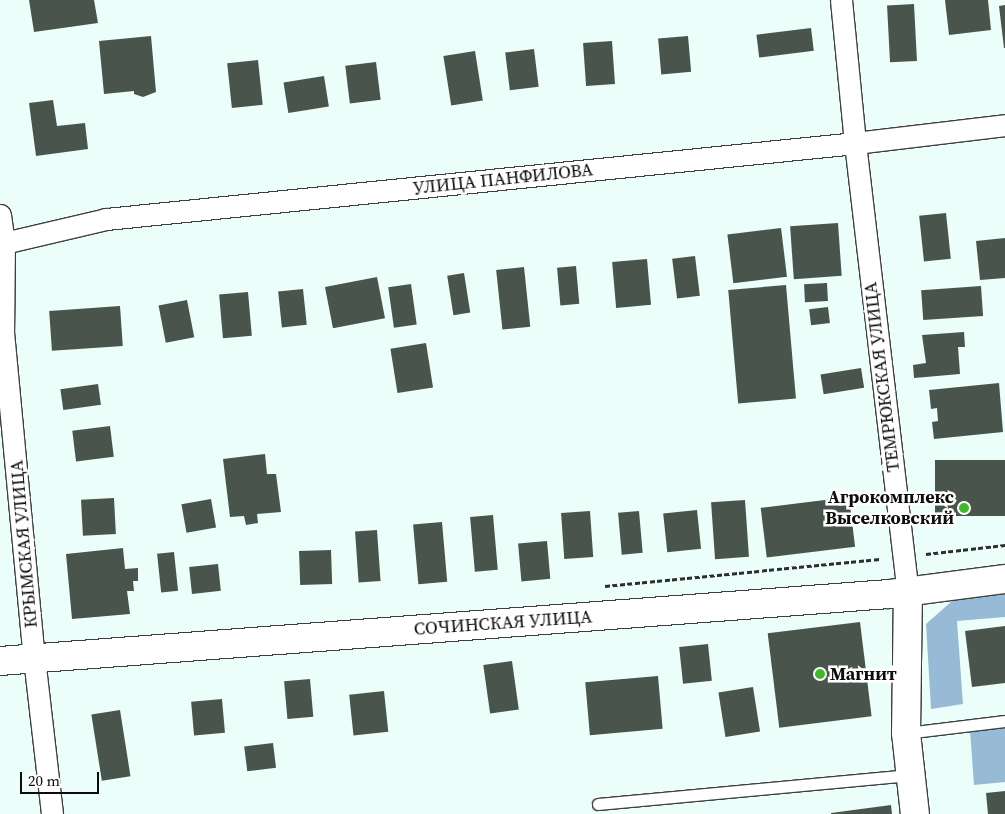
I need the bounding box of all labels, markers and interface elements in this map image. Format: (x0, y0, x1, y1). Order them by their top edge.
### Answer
street label: УЛИЦА ПАНФИЛОВА (412, 159, 594, 199)
street label: ТЕМРЮКСКАЯ УЛИЦА (860, 281, 904, 473)
street label: КРЫМСКАЯ УЛИЦА (6, 459, 42, 629)
place label: Агрокомплекс Выселковский (825, 487, 954, 530)
marker: Агрокомплекс Выселковский (958, 502, 970, 514)
street label: СОЧИНСКАЯ УЛИЦА (413, 606, 593, 640)
place label: Магнит (830, 663, 897, 685)
marker: Магнит (814, 668, 826, 680)
scale bar (22, 762, 101, 794)
text: 20 m (28, 770, 60, 791)

